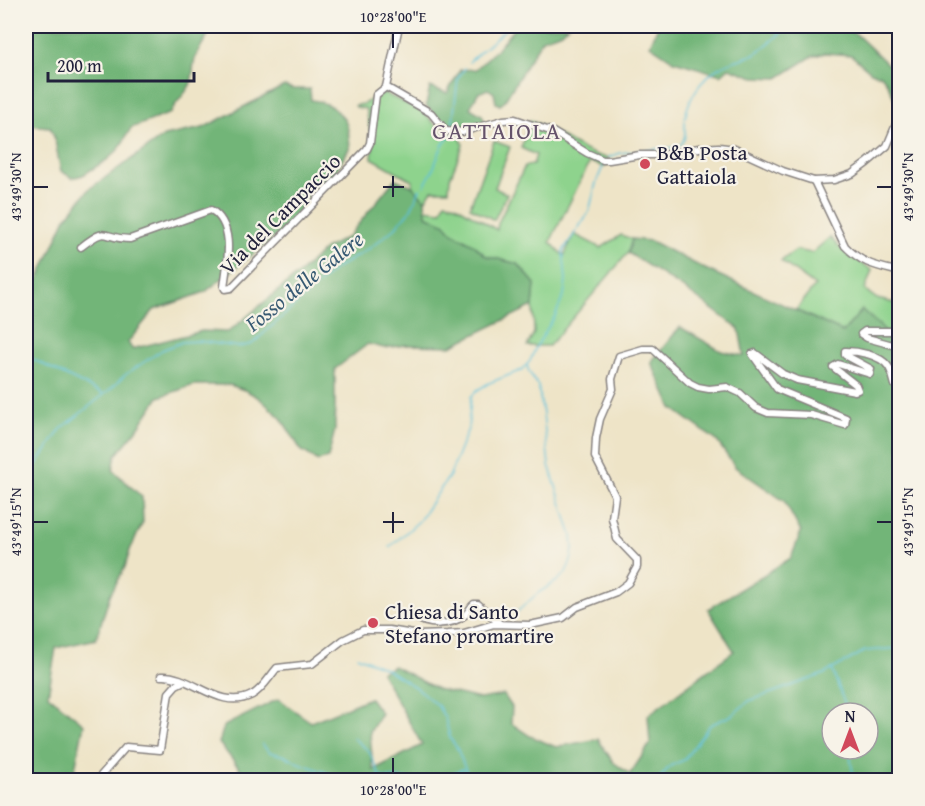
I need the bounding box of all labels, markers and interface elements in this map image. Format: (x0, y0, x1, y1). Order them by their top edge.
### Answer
text: 10°28'00"E (360, 6, 427, 27)
scale bar (48, 45, 194, 83)
text: 200 m (57, 52, 102, 79)
district label: GATTAIOLA (432, 113, 562, 148)
place label: B&B Posta Gattaiola (657, 137, 747, 192)
street label: Via del Campaccio (212, 146, 348, 282)
text: 43°49'30"N (5, 152, 26, 221)
text: 43°49'30"N (897, 152, 918, 221)
marker: B&B Posta Gattaiola (638, 157, 652, 171)
water label: Fosso delle Galere (237, 223, 370, 339)
text: 43°49'15"N (5, 487, 26, 556)
text: 43°49'15"N (897, 487, 918, 556)
place label: Chiesa di Santo Stefano promartire (385, 596, 554, 651)
marker: Chiesa di Santo Stefano promartire (366, 616, 380, 630)
north arrow (820, 701, 880, 761)
text: N (845, 704, 856, 728)
text: 10°28'00"E (360, 779, 427, 800)

